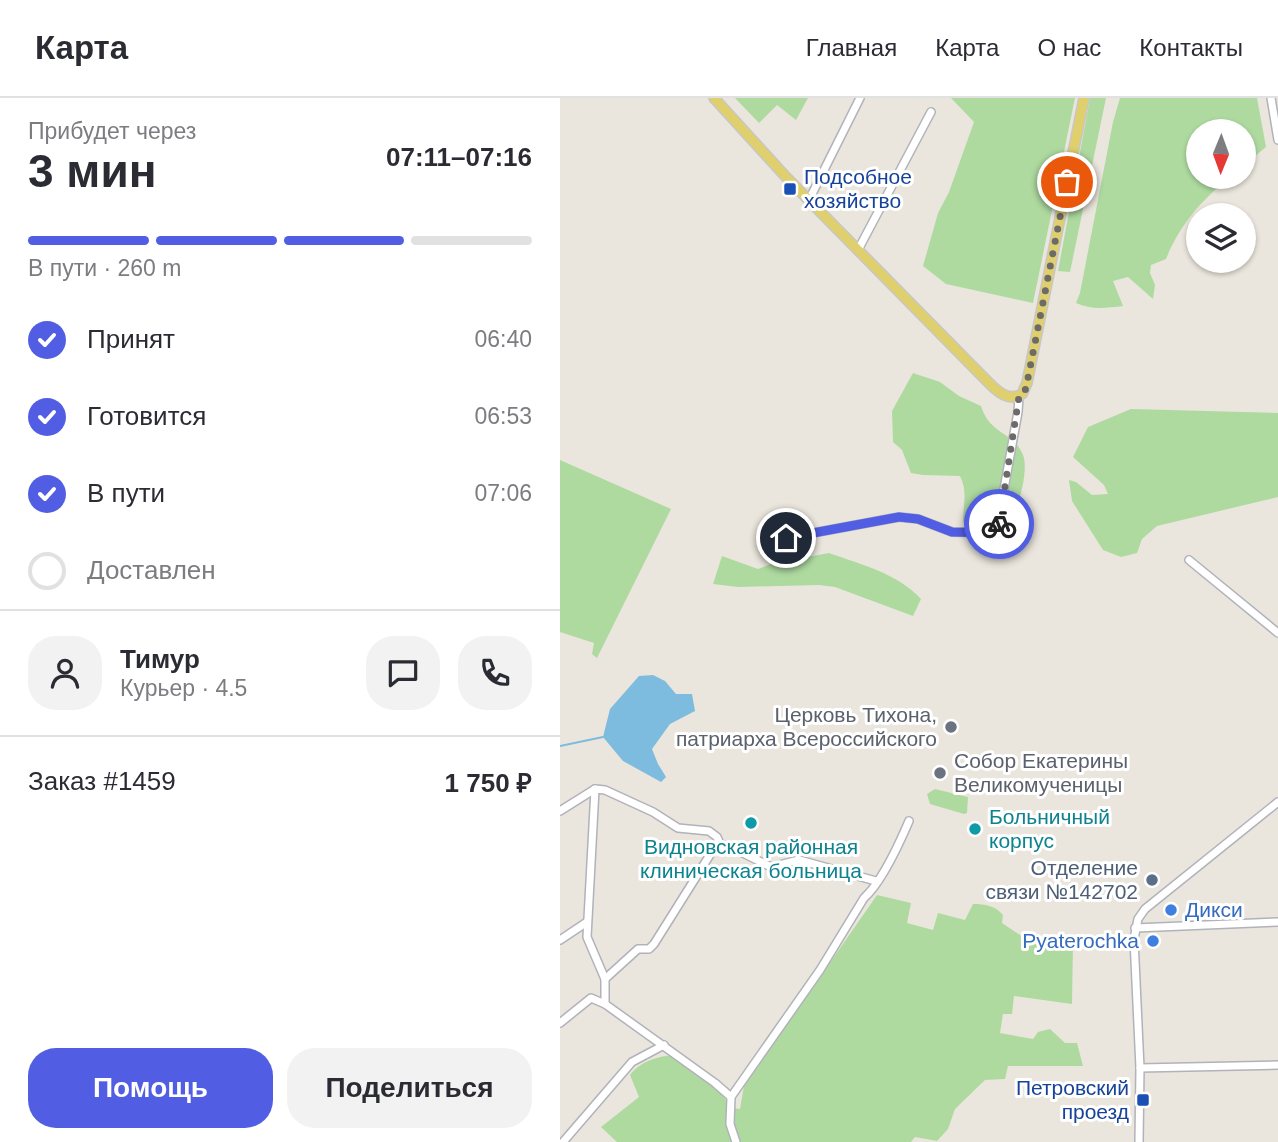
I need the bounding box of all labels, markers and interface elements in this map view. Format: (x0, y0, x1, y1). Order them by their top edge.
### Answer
text: Карта (35, 29, 128, 66)
text: Главная (806, 34, 897, 61)
text: Карта (935, 34, 999, 61)
text: О нас (1037, 34, 1101, 61)
text: Контакты (1139, 34, 1243, 61)
text: Прибудет через (28, 118, 196, 144)
north arrow (1186, 119, 1256, 189)
map controls (1186, 119, 1256, 273)
text: 07:11–07:16 (386, 142, 532, 172)
text: 3 мин (28, 145, 156, 197)
pin (1037, 152, 1097, 212)
icon: bag (1048, 163, 1086, 201)
place label: Подсобное хозяйство (804, 165, 912, 212)
marker: Подсобное хозяйство (782, 181, 798, 197)
button: layers (1186, 203, 1256, 273)
text: В пути · 260 m (28, 255, 181, 281)
icon: check (28, 321, 66, 359)
text: Принят (87, 324, 175, 354)
text: 06:40 (474, 326, 532, 352)
icon: check (28, 398, 66, 436)
text: Готовится (87, 401, 206, 431)
text: 06:53 (474, 403, 532, 429)
icon: check (28, 475, 66, 513)
text: В пути (87, 478, 165, 508)
text: 07:06 (474, 480, 532, 506)
courier (964, 489, 1034, 559)
icon: bike (980, 505, 1018, 543)
pin (756, 508, 816, 568)
icon: home (767, 519, 805, 557)
text: Доставлен (87, 555, 216, 585)
button: person (28, 636, 102, 710)
button: chat (366, 636, 440, 710)
button: phone (458, 636, 532, 710)
text: Тимур (120, 644, 200, 674)
text: Курьер · 4.5 (120, 675, 247, 701)
place label: Церковь Тихона, патриарха Всероссийского (676, 703, 937, 750)
marker: Церковь Тихона, патриарха Всероссийского (943, 719, 959, 735)
place label: Собор Екатерины Великомученицы (954, 749, 1128, 796)
marker: Собор Екатерины Великомученицы (932, 765, 948, 781)
text: Заказ #1459 (28, 766, 176, 796)
text: 1 750 ₽ (445, 768, 532, 798)
place label: Больничный корпус (989, 805, 1110, 852)
marker: Видновская районная клиническая больница (743, 815, 759, 831)
marker: Больничный корпус (967, 821, 983, 837)
place label: Видновская районная клиническая больница (640, 835, 862, 882)
place label: Отделение связи №142702 (985, 856, 1138, 903)
marker: Отделение связи №142702 (1144, 872, 1160, 888)
place label: Дикси (1185, 898, 1243, 921)
marker: Дикси (1163, 902, 1179, 918)
place label: Pyaterochka (1022, 929, 1139, 952)
marker: Pyaterochka (1145, 933, 1161, 949)
button: Помощь (28, 1048, 273, 1128)
button: Поделиться (287, 1048, 532, 1128)
place label: Петровский проезд (1016, 1076, 1129, 1123)
marker: Петровский проезд (1135, 1092, 1151, 1108)

